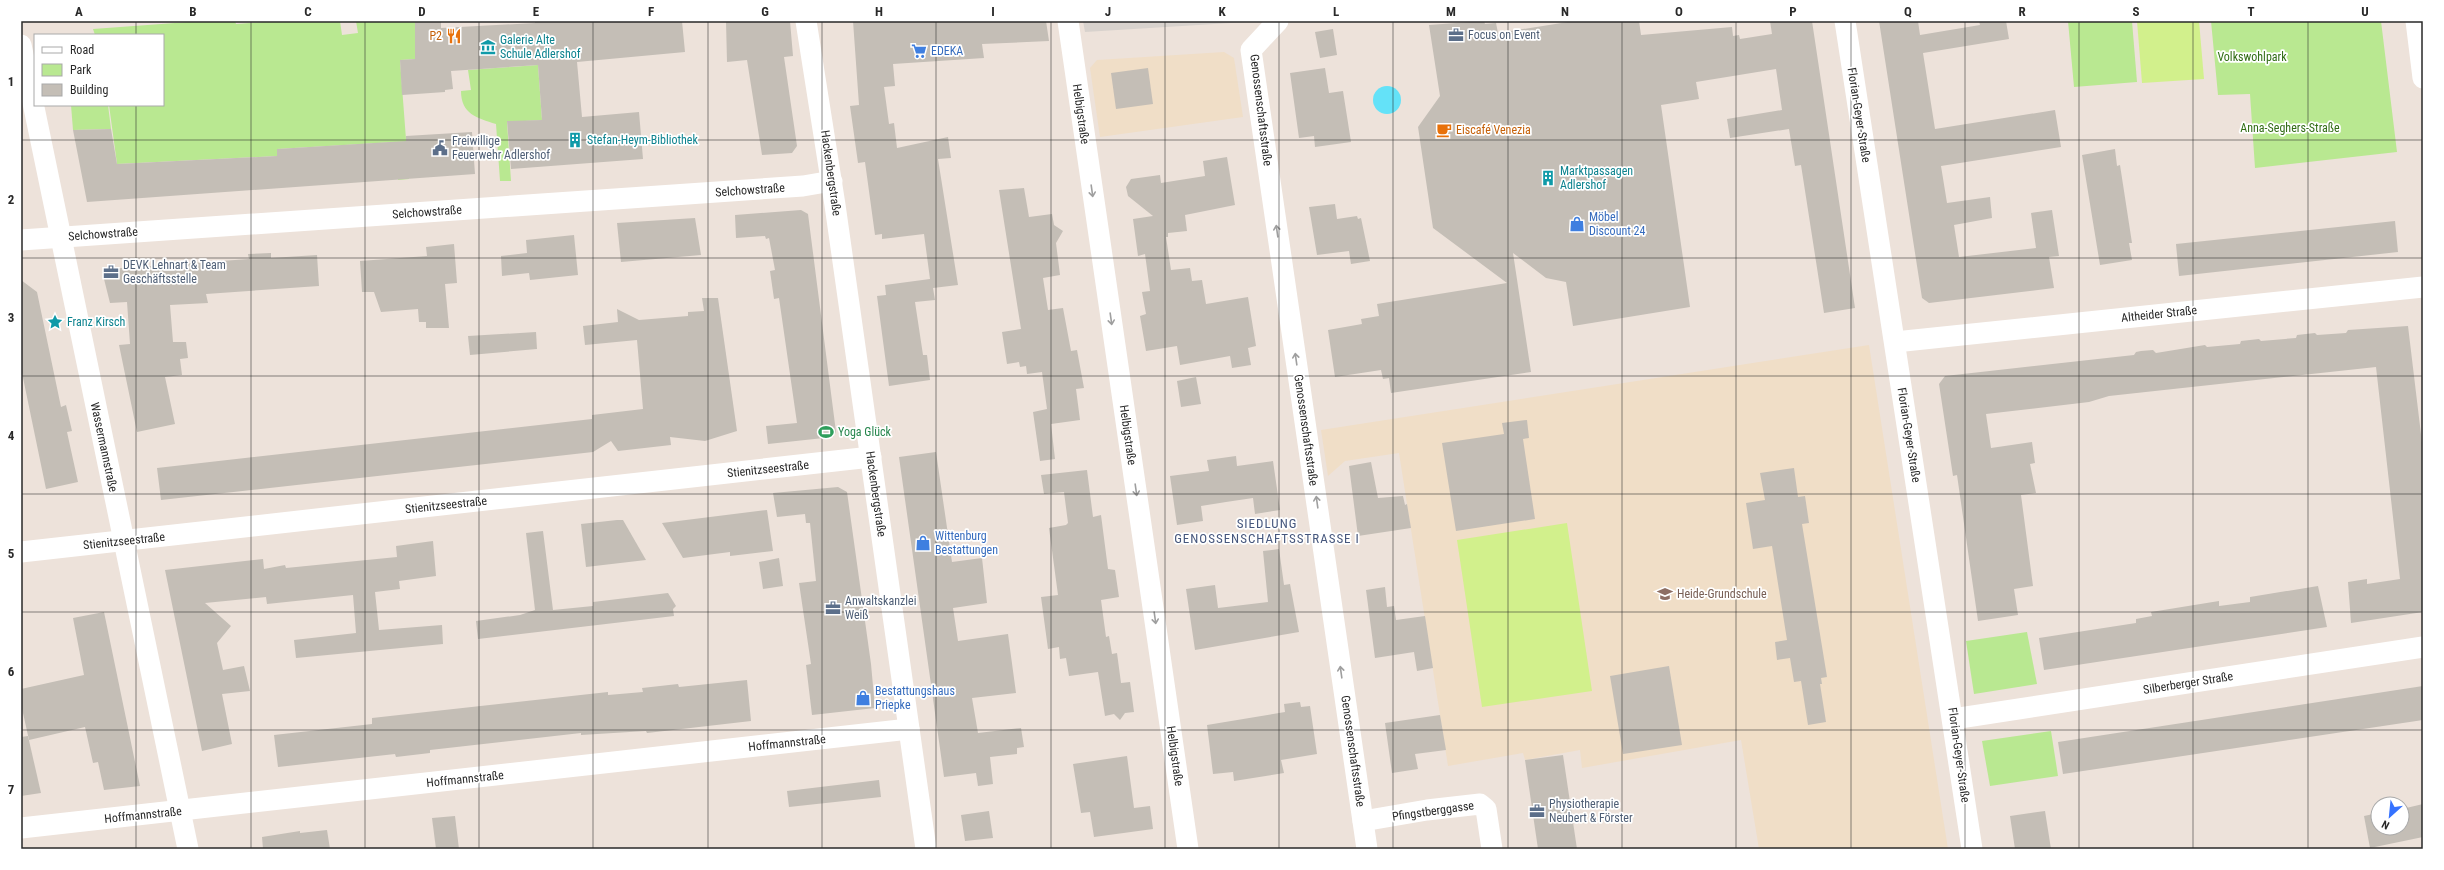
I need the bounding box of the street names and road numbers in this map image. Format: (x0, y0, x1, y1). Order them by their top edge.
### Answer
street label: Genossenschaftsstraße (1247, 53, 1275, 167)
street label: Florian-Geyer-Straße (1845, 66, 1873, 164)
street label: Helbigstraße (1070, 83, 1092, 145)
street label: Hackenbergstraße (818, 129, 844, 217)
street label: Selchowstraße (715, 181, 786, 199)
street label: Selchowstraße (392, 203, 463, 221)
street label: Selchowstraße (68, 225, 139, 243)
street label: Altheider Straße (2120, 303, 2198, 325)
street label: Genossenschaftsstraße (1291, 373, 1321, 487)
street label: Florian-Geyer-Straße (1895, 386, 1923, 484)
street label: Wassermannstraße (88, 401, 120, 494)
street label: Helbigstraße (1117, 404, 1139, 466)
street label: Hackenbergstraße (863, 450, 889, 538)
street label: Stienitzseestraße (726, 458, 810, 480)
street label: Stienitzseestraße (404, 494, 488, 516)
street label: Stienitzseestraße (82, 530, 166, 552)
street label: Silberberger Straße (2142, 669, 2234, 697)
street label: Genossenschaftsstraße (1338, 694, 1368, 808)
street label: Florian-Geyer-Straße (1945, 706, 1973, 804)
street label: Helbigstraße (1164, 725, 1186, 787)
street label: Hoffmannstraße (748, 732, 827, 754)
street label: Hoffmannstraße (426, 768, 505, 790)
street label: Pfingstberggasse (1391, 798, 1475, 824)
street label: Hoffmannstraße (104, 804, 183, 826)

